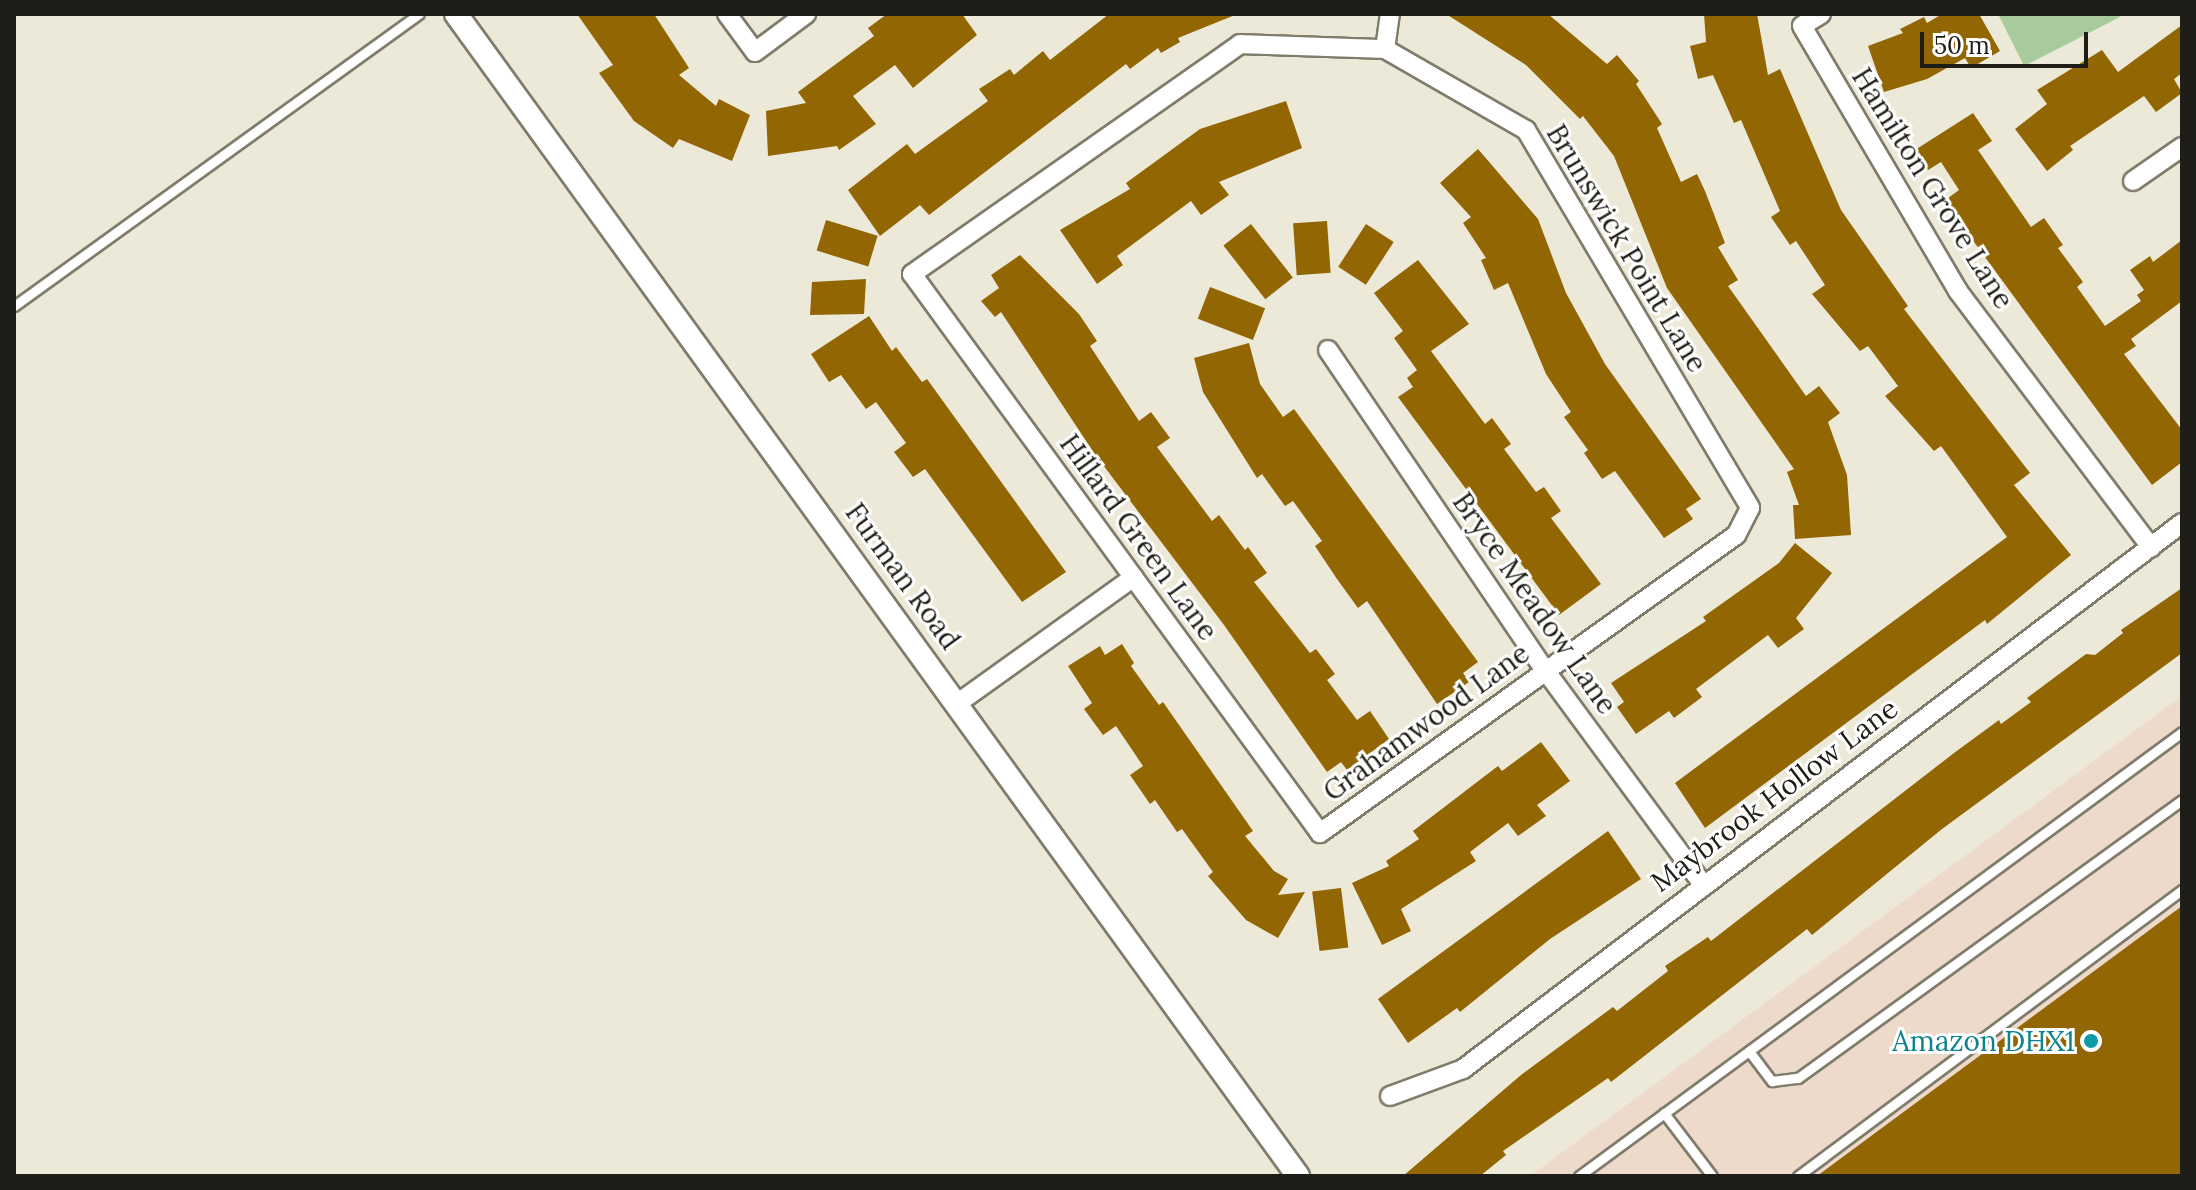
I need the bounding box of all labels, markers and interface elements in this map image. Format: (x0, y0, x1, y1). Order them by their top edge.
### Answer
scale bar (1924, 16, 2092, 66)
text: 50 m (1934, 30, 1990, 61)
street label: Hamilton Grove Lane (1845, 61, 2021, 315)
street label: Brunswick Point Lane (1540, 118, 1714, 378)
street label: Hillard Green Lane (1053, 427, 1225, 647)
street label: Bryce Meadow Lane (1446, 486, 1624, 720)
street label: Furman Road (839, 496, 967, 656)
street label: Grahamwood Lane (1317, 636, 1535, 808)
street label: Maybrook Hollow Lane (1644, 691, 1904, 899)
place label: Amazon DHX1 (1892, 1024, 2075, 1058)
marker: Amazon DHX1 (2082, 1032, 2100, 1050)

